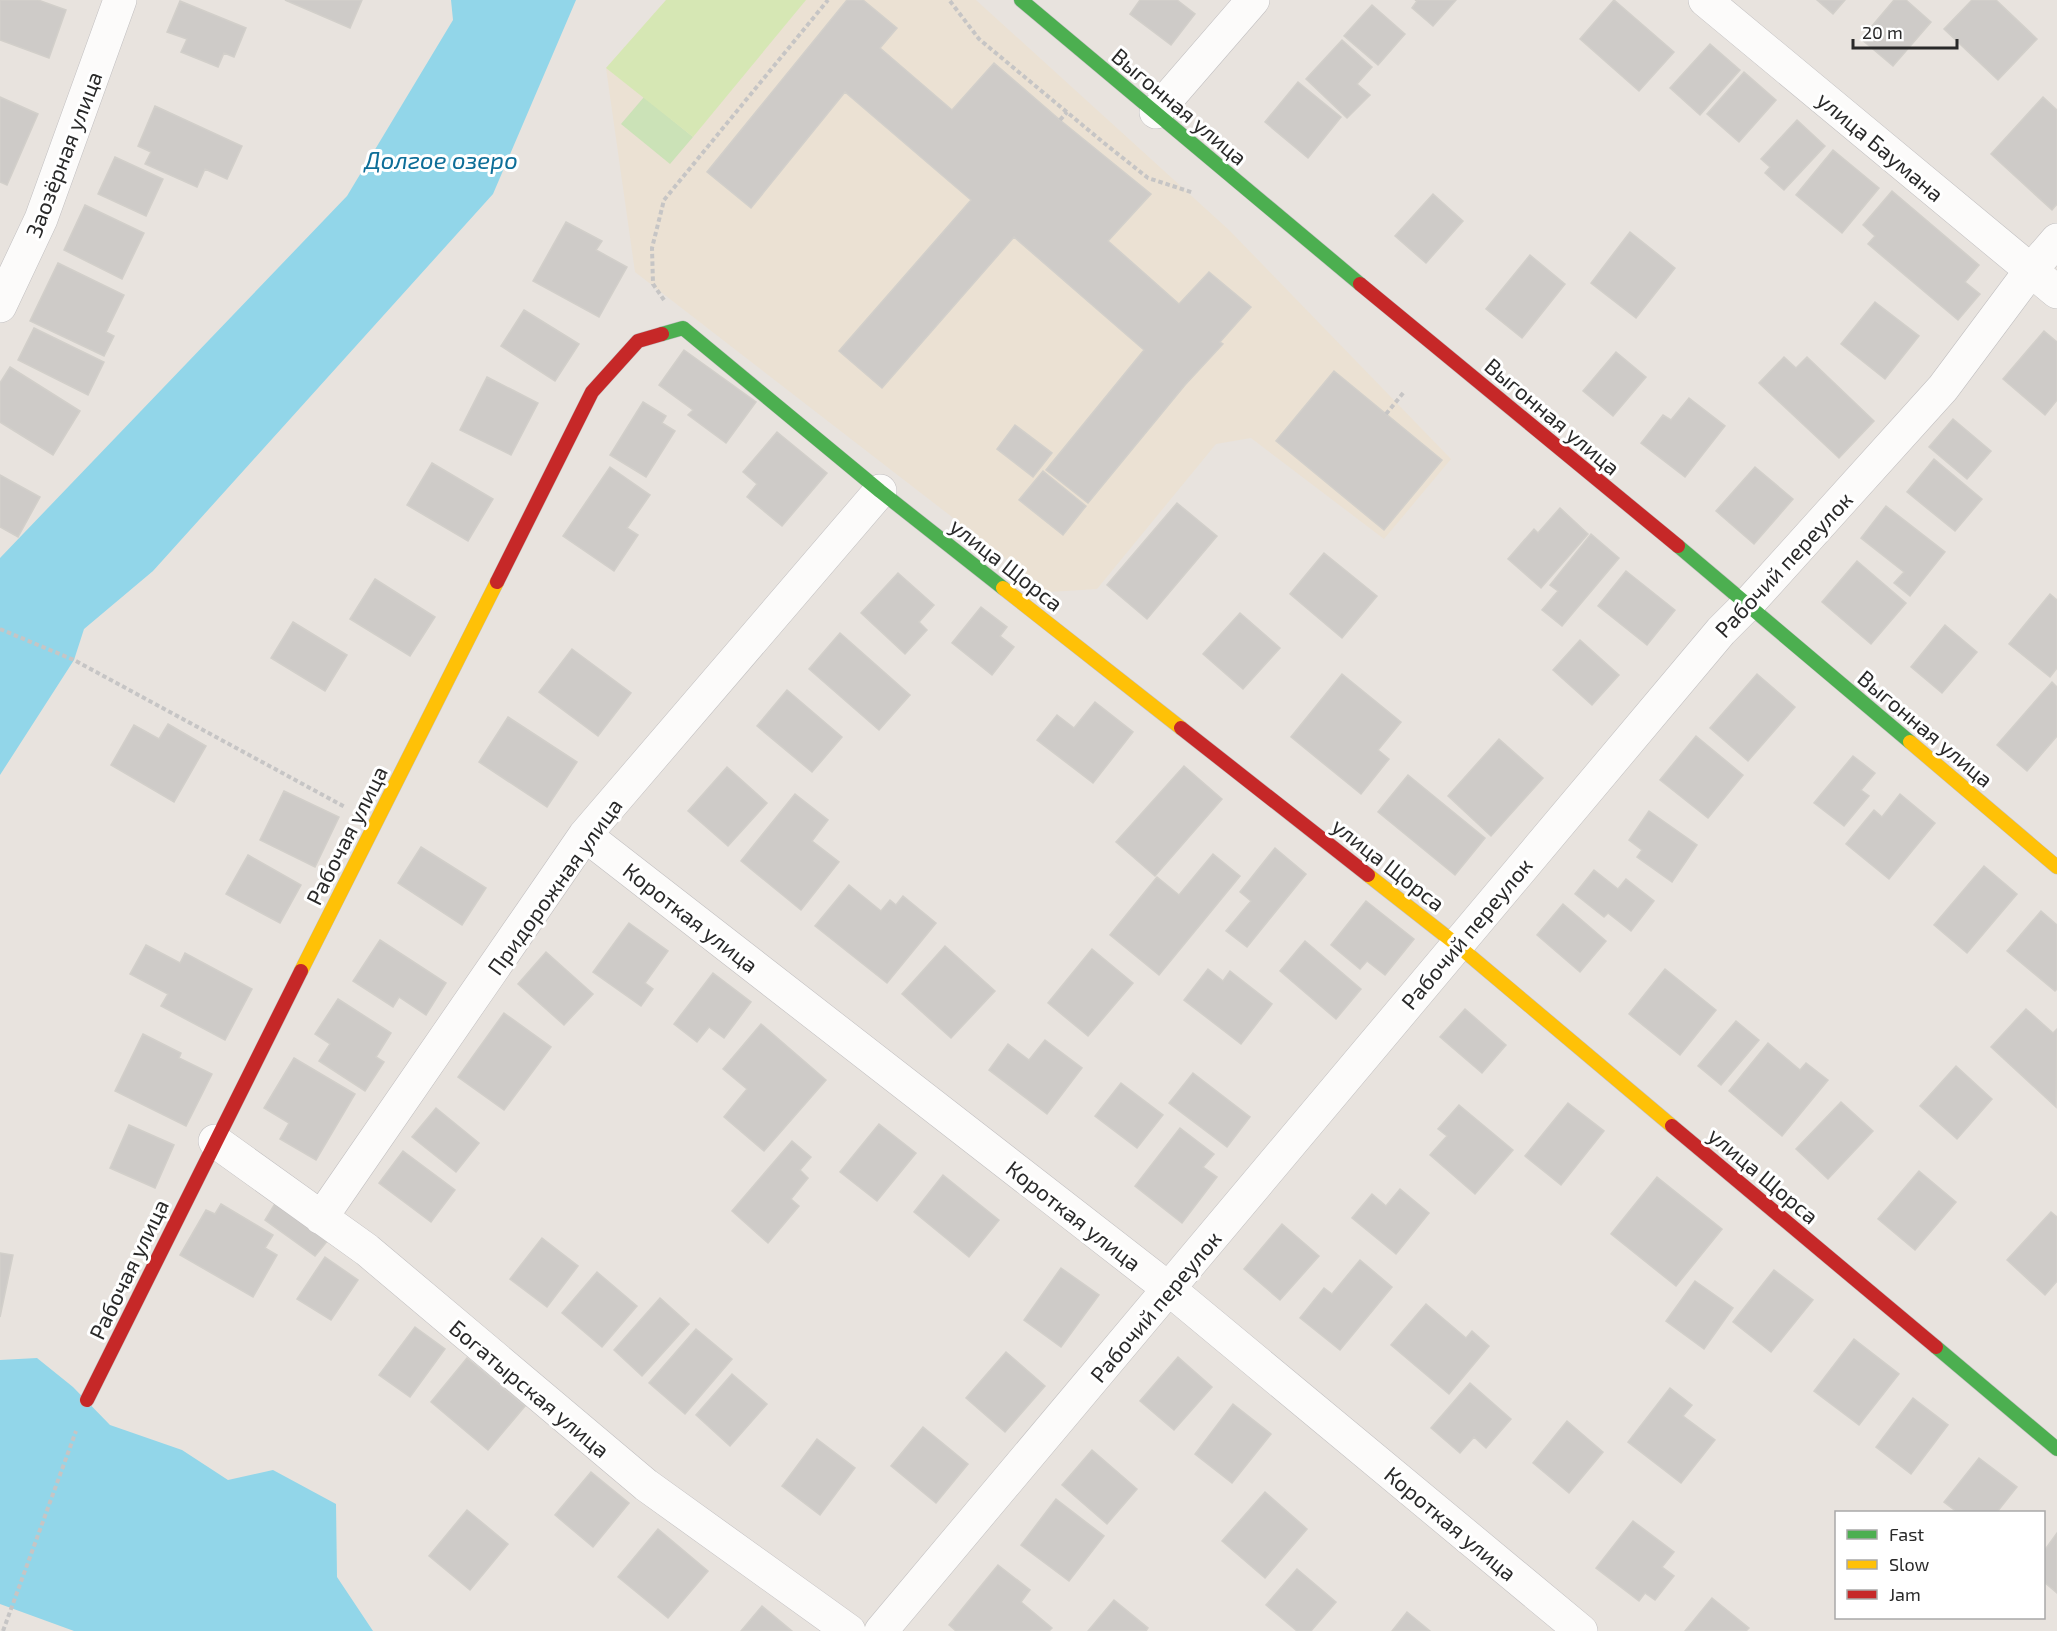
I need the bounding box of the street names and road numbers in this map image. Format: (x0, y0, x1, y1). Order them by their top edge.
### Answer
street label: Выгонная улица (1107, 42, 1253, 171)
street label: Заозёрная улица (19, 67, 108, 241)
street label: улица Баумана (1812, 86, 1949, 207)
street label: Выгонная улица (1480, 352, 1626, 481)
street label: Рабочий переулок (1709, 486, 1858, 643)
street label: улица Щорса (945, 512, 1068, 617)
street label: Выгонная улица (1853, 664, 1999, 793)
street label: Рабочая улица (300, 761, 393, 909)
street label: Придорожная улица (481, 793, 628, 980)
street label: улица Щорса (1327, 812, 1450, 917)
street label: Рабочий переулок (1395, 852, 1538, 1015)
street label: Короткая улица (618, 856, 764, 978)
street label: улица Щорса (1703, 1121, 1824, 1229)
street label: Короткая улица (1001, 1154, 1147, 1276)
street label: Рабочая улица (83, 1195, 174, 1344)
street label: Рабочий переулок (1084, 1225, 1227, 1388)
street label: Богатырская улица (444, 1314, 615, 1463)
street label: Короткая улица (1379, 1460, 1522, 1586)

